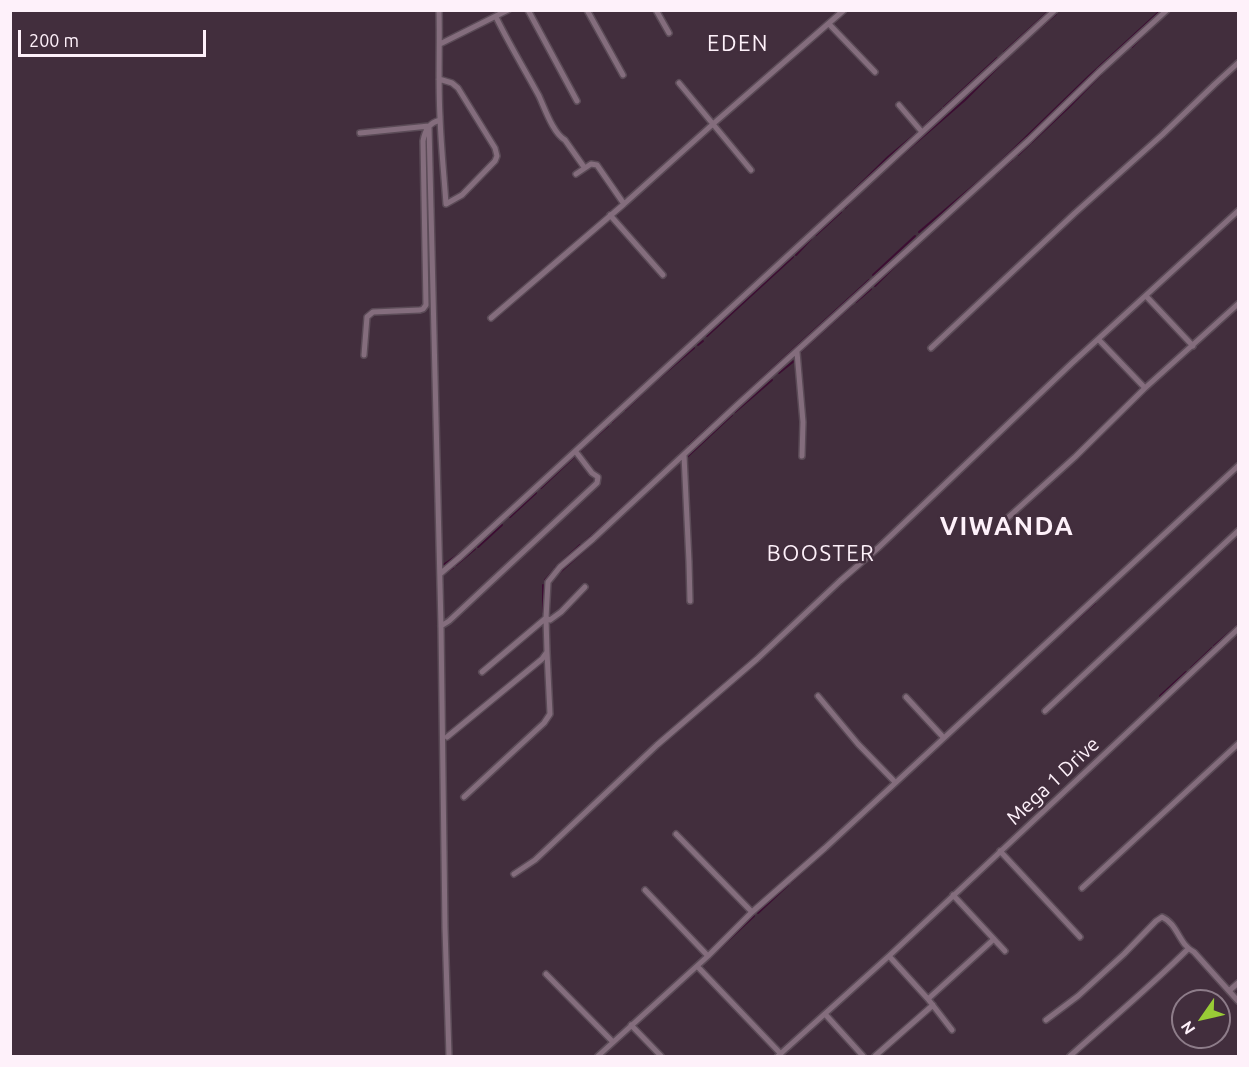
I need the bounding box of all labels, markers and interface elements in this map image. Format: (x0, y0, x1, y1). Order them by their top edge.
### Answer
scale bar (21, 18, 208, 56)
text: 200 m (29, 30, 79, 50)
district label: EDEN (707, 31, 769, 57)
district label: VIWANDA (940, 510, 1074, 542)
district label: BOOSTER (767, 541, 875, 567)
street label: Mega 1 Drive (1002, 732, 1104, 830)
north arrow (1171, 989, 1231, 1049)
text: N (1177, 1018, 1199, 1038)

